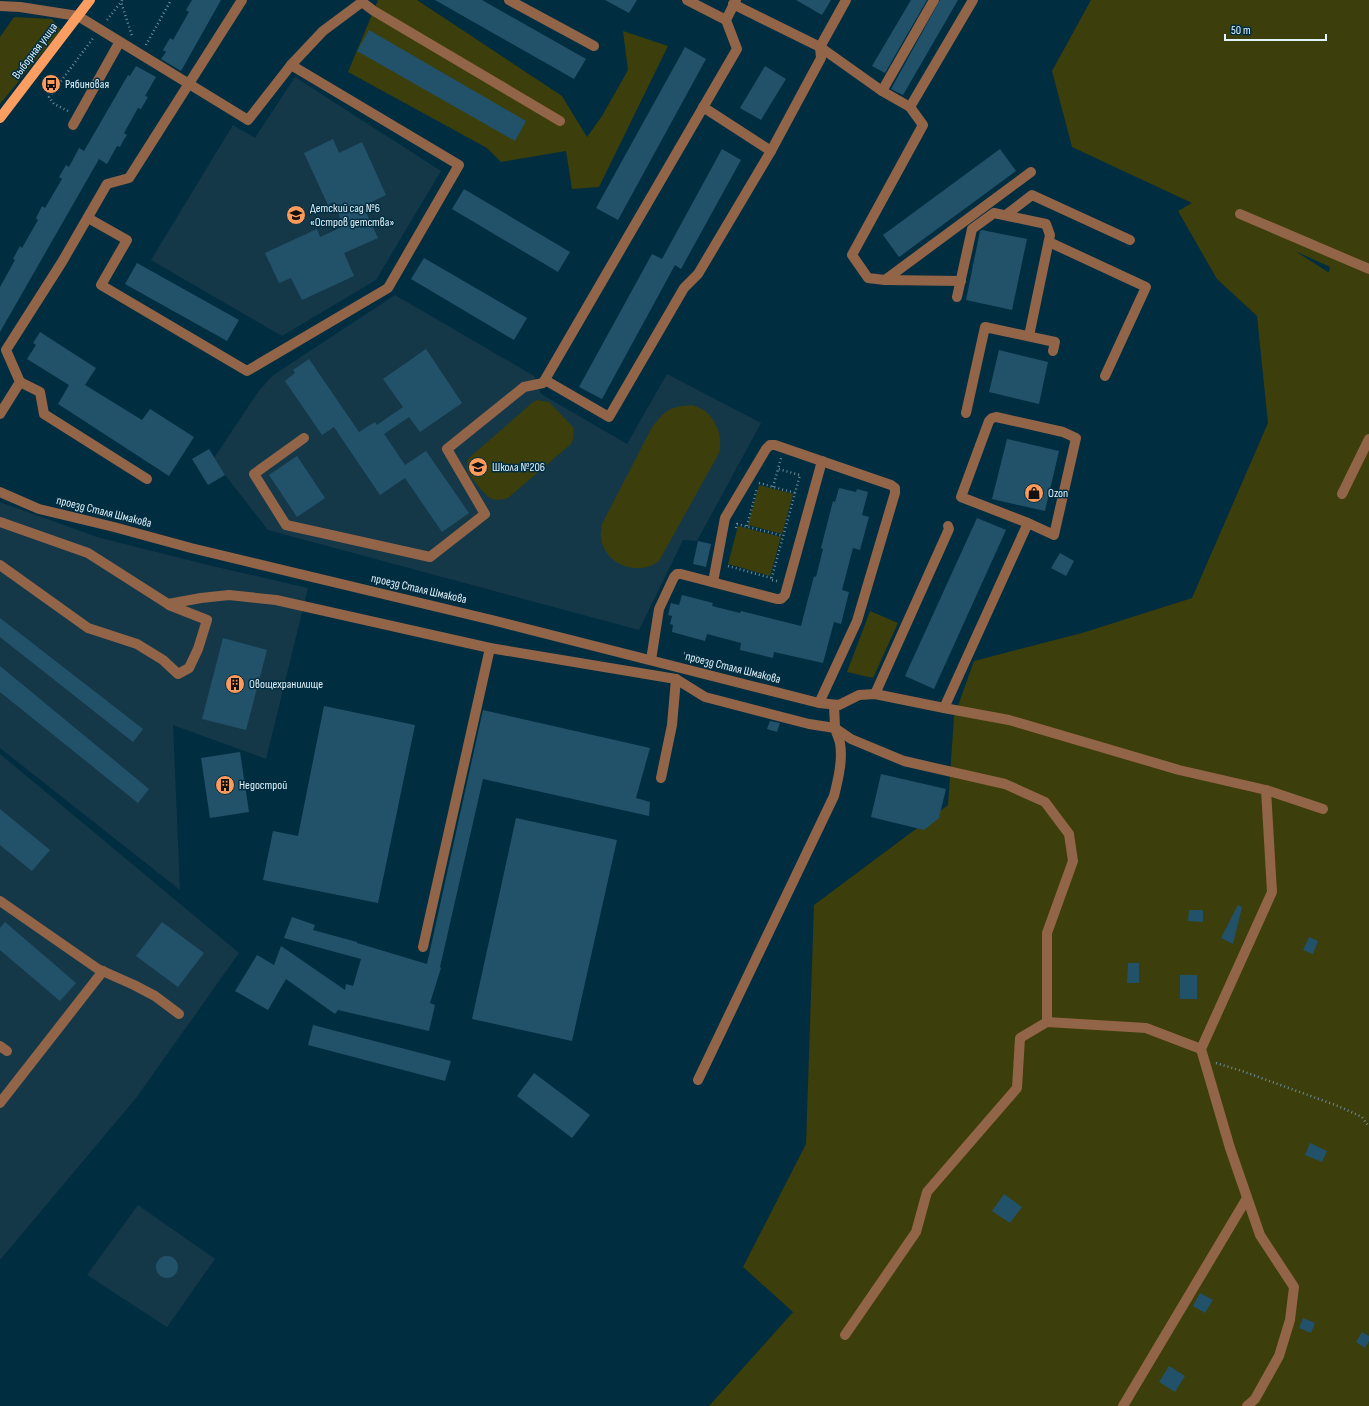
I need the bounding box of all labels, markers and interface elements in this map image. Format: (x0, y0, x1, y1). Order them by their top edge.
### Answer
scale bar (1225, 16, 1326, 42)
street label: Выборная улица (9, 20, 61, 82)
text: 50 m (1231, 23, 1251, 38)
bus stop icon: Рябиновая (40, 73, 62, 95)
place label: Рябиновая (65, 77, 109, 92)
place label: Детский сад №6 «Остров детства» (310, 201, 394, 230)
school or university icon: Детский сад №6 «Остров детства» (285, 204, 307, 226)
school or university icon: Школа №206 (467, 456, 489, 478)
place label: Школа №206 (492, 460, 545, 475)
shop icon: Ozon (1023, 482, 1045, 504)
place label: Ozon (1048, 486, 1068, 501)
street label: проезд Сталя Шмакова (55, 493, 154, 531)
street label: проезд Сталя Шмакова (370, 571, 469, 607)
street label: проезд Сталя Шмакова (684, 649, 783, 687)
building icon: Овощехранилище (224, 673, 246, 695)
place label: Овощехранилище (249, 677, 323, 692)
building icon: Недострой (214, 774, 236, 796)
place label: Недострой (239, 778, 287, 793)

